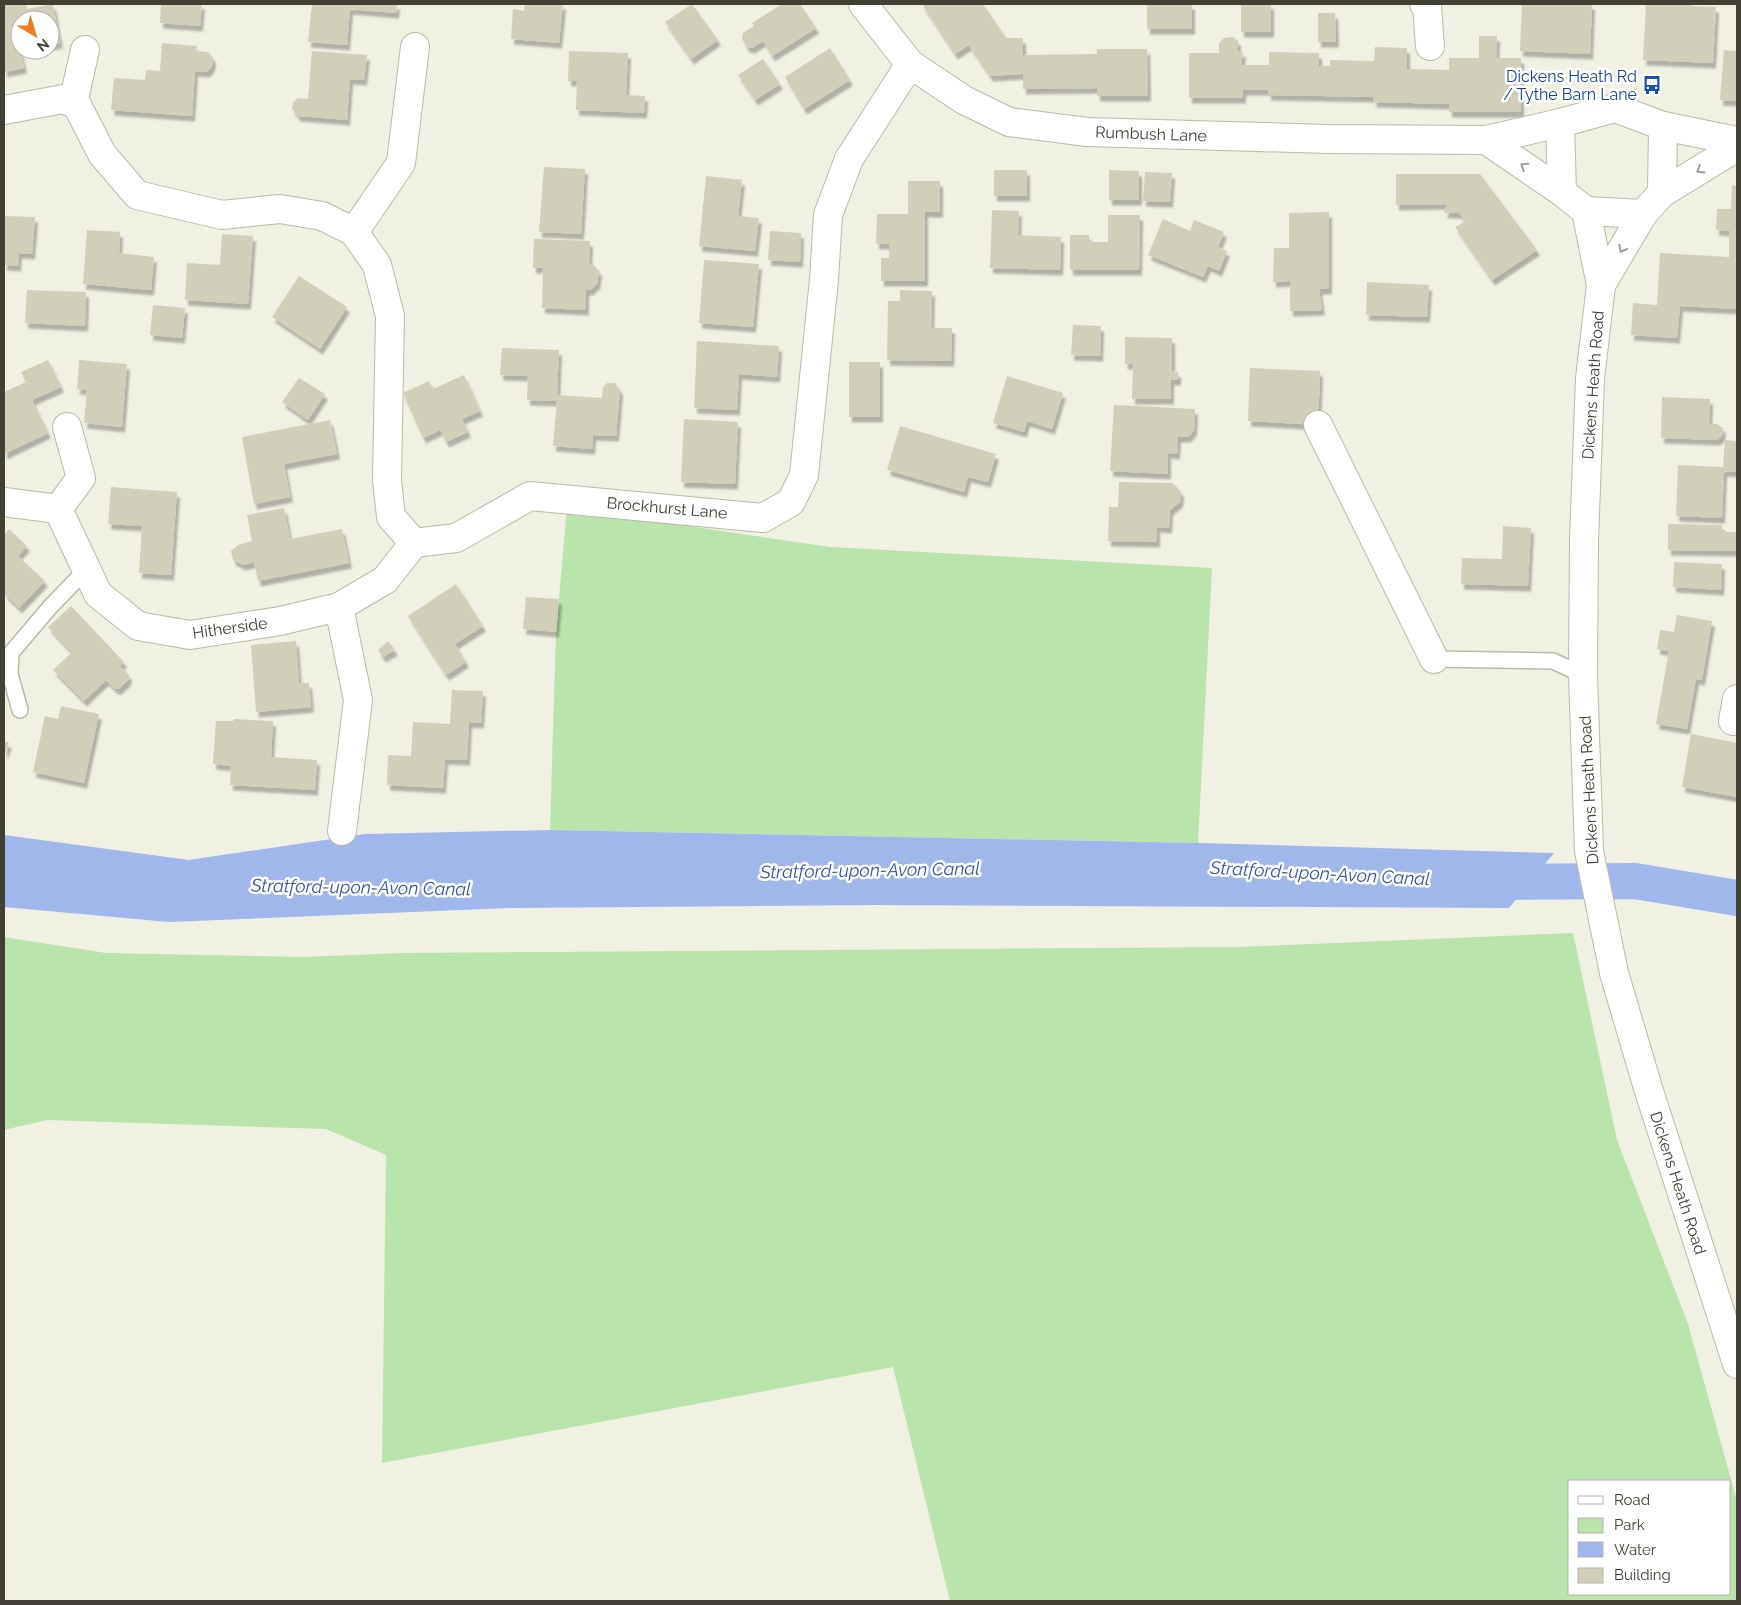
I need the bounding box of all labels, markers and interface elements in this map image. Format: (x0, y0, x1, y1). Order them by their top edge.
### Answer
north arrow (10, 10, 60, 60)
text: N (34, 36, 52, 55)
place label: Dickens Heath Rd / Tythe Barn Lane (1503, 67, 1637, 104)
bus stop icon: Dickens Heath Rd / Tythe Barn Lane (1641, 74, 1663, 96)
street label: Rumbush Lane (1095, 123, 1207, 145)
one-way arrow (1520, 163, 1529, 173)
one-way arrow (1696, 164, 1705, 174)
one-way arrow (1618, 244, 1628, 253)
street label: Dickens Heath Road (1578, 310, 1608, 460)
street label: Brockhurst Lane (606, 493, 728, 523)
street label: Hitherside (191, 613, 269, 643)
street label: Dickens Heath Road (1576, 715, 1602, 865)
water label: Stratford-upon-Avon Canal (1209, 857, 1431, 889)
water label: Stratford-upon-Avon Canal (759, 858, 980, 882)
water label: Stratford-upon-Avon Canal (250, 875, 471, 899)
street label: Dickens Heath Road (1646, 1109, 1710, 1257)
legend (1568, 1480, 1731, 1595)
text: Road (1614, 1491, 1650, 1509)
text: Park (1614, 1516, 1645, 1534)
text: Water (1614, 1541, 1657, 1559)
text: Building (1614, 1566, 1671, 1584)

